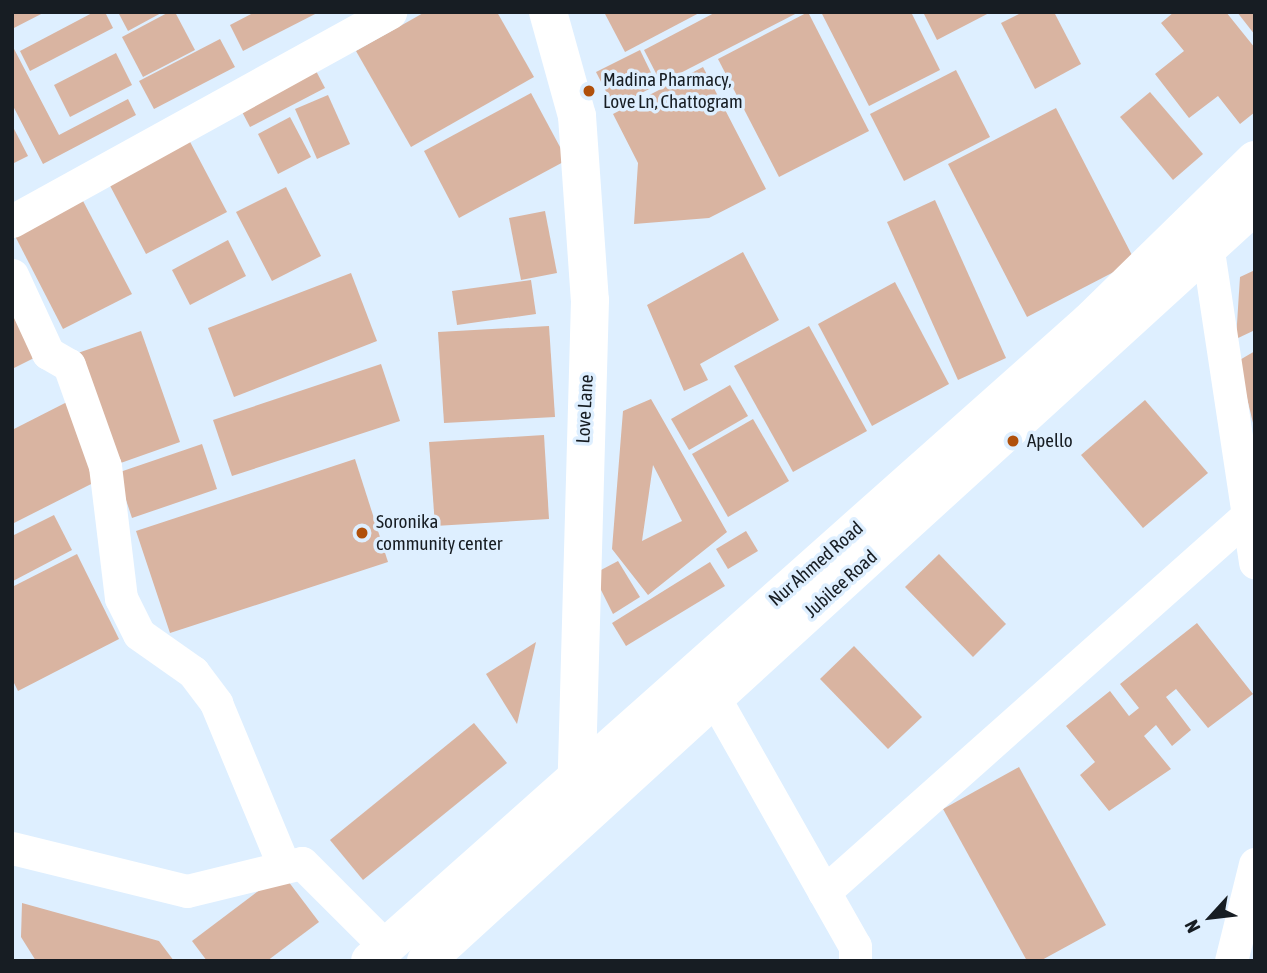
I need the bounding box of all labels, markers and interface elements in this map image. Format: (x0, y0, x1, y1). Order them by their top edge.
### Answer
place label: Madina Pharmacy, Love Ln, Chattogram (603, 69, 743, 113)
marker: Madina Pharmacy, Love Ln, Chattogram (581, 83, 597, 99)
street label: Love Lane (572, 374, 598, 444)
place label: Apello (1027, 430, 1073, 452)
marker: Apello (1005, 433, 1021, 449)
place label: Soronika community center (376, 511, 502, 555)
street label: Nur Ahmed Road (764, 517, 868, 611)
marker: Soronika community center (354, 525, 370, 541)
street label: Jubilee Road (800, 546, 882, 622)
north arrow (1176, 882, 1246, 952)
text: N (1180, 917, 1205, 937)

